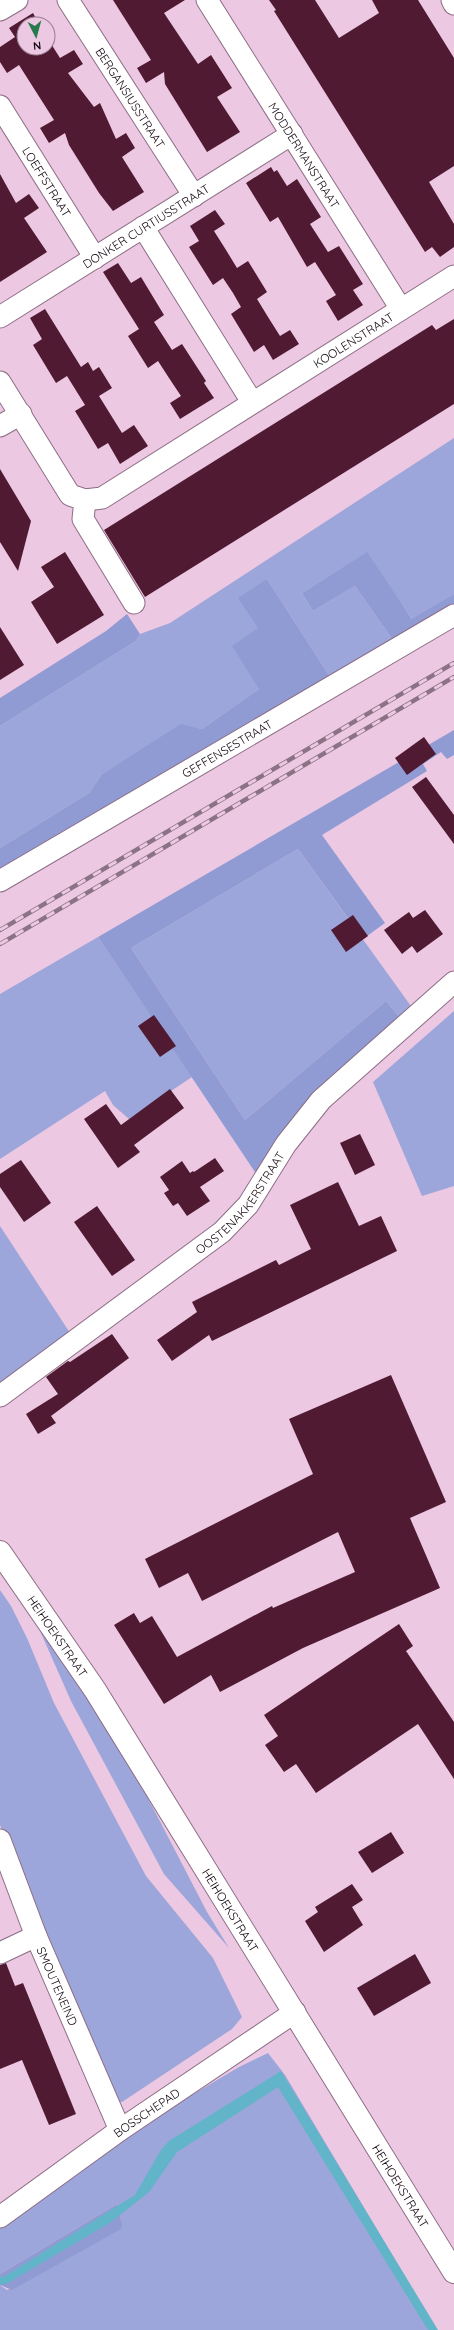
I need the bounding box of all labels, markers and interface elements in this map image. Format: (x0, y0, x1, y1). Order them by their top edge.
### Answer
north arrow (16, 16, 56, 56)
text: N (32, 39, 42, 53)
street label: BERGANSIUSSTRAAT (93, 44, 169, 151)
street label: MODDERMANSTRAAT (266, 99, 343, 211)
street label: LOEFFSTRAAT (20, 144, 75, 219)
street label: DONKER CURTIUSSTRAAT (80, 180, 212, 271)
street label: KOOLENSTRAAT (310, 309, 396, 371)
street label: GEFFENSESTRAAT (179, 716, 275, 780)
street label: OOSTENAKKERSTRAAT (192, 1148, 287, 1257)
street label: HEIHOEKSTRAAT (25, 1592, 91, 1680)
street label: HEIHOEKSTRAAT (199, 1865, 262, 1955)
street label: SMOUTENEIND (34, 1944, 81, 2028)
street label: BOSSCHEPAD (110, 2084, 183, 2140)
street label: HEIHOEKSTRAAT (369, 2141, 432, 2230)

